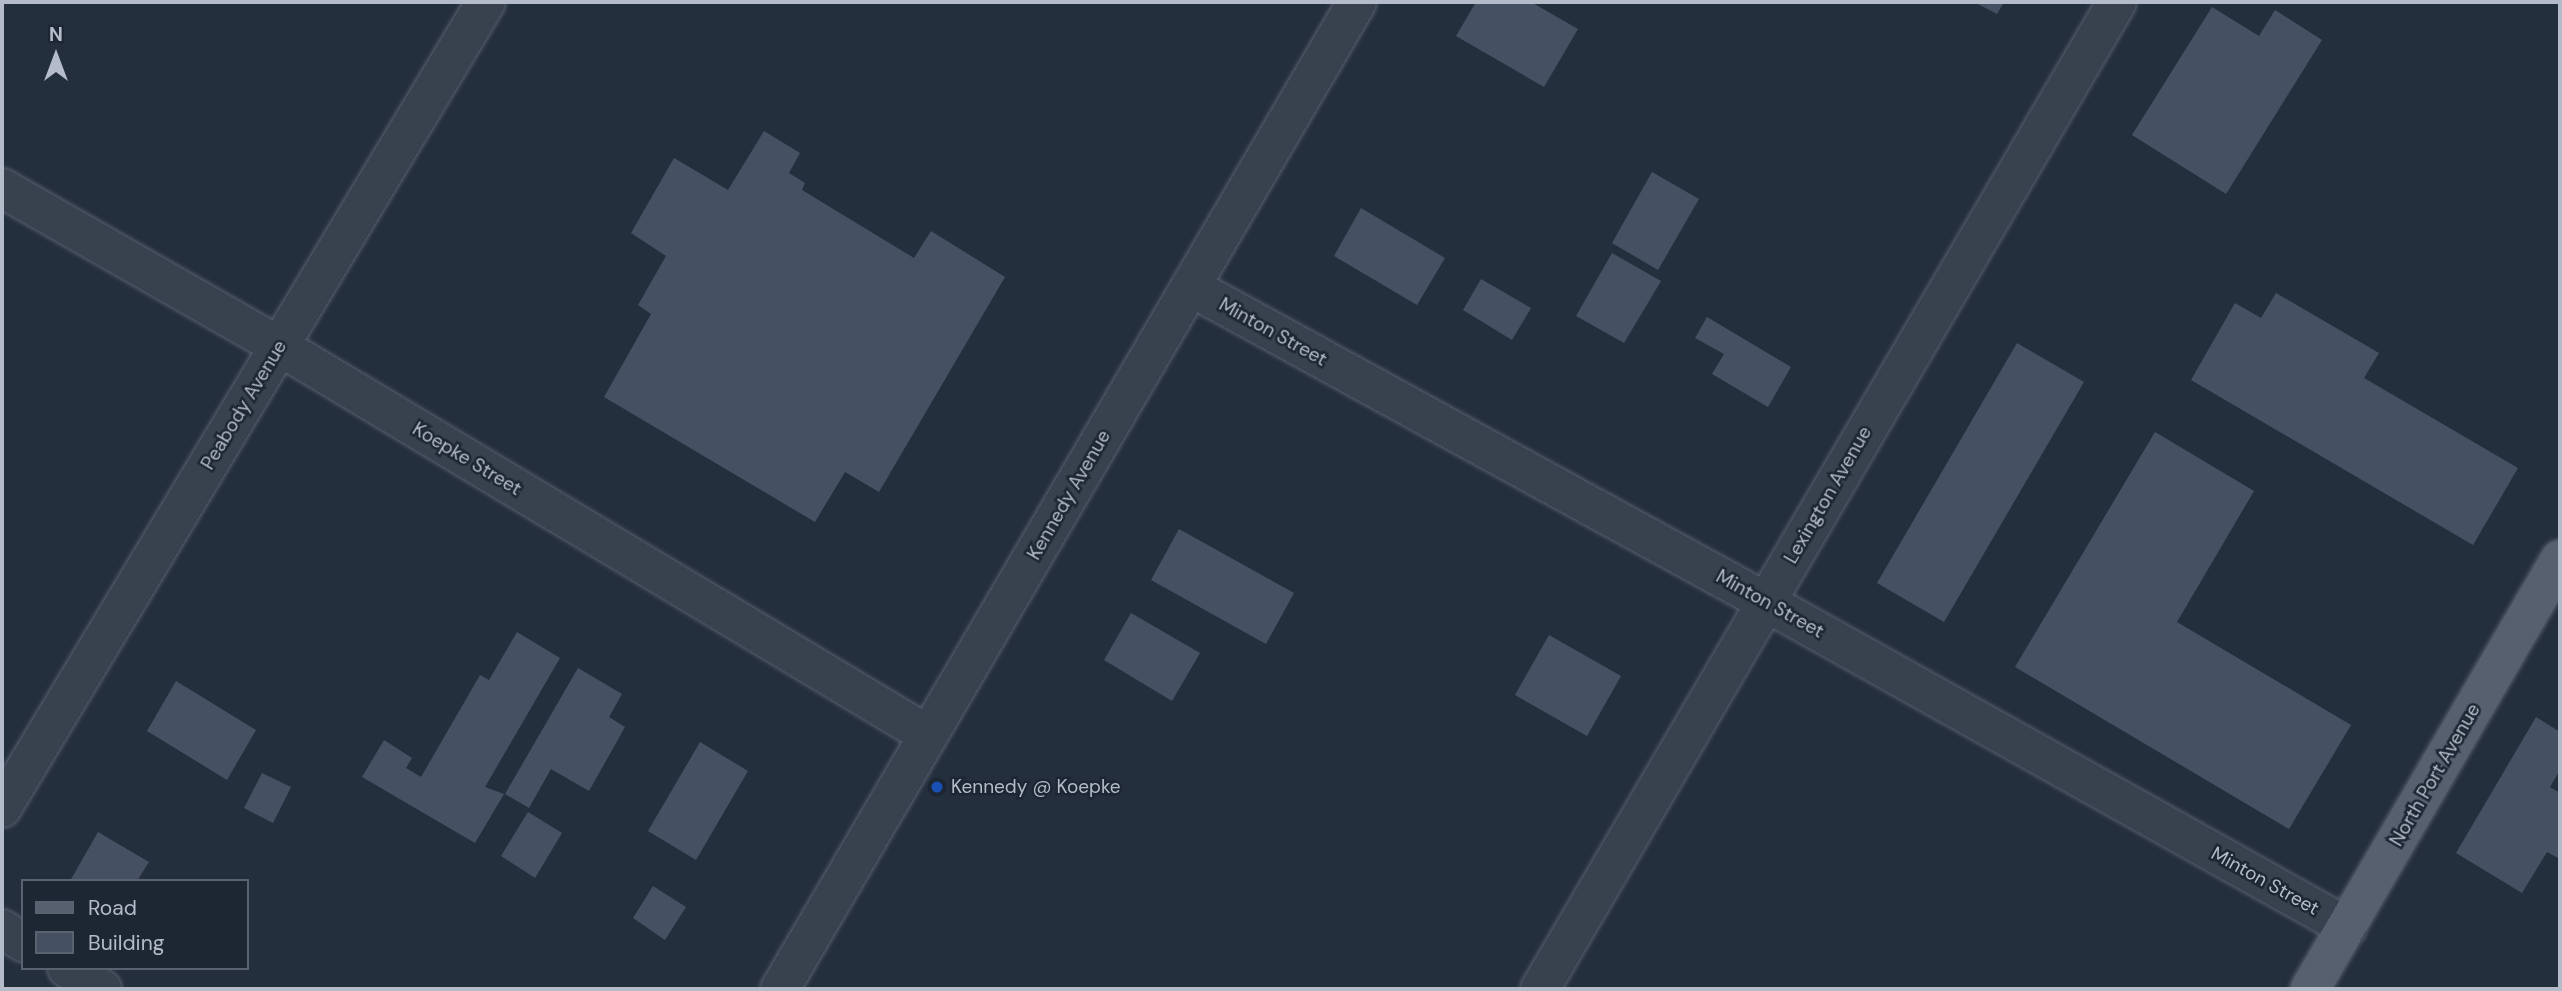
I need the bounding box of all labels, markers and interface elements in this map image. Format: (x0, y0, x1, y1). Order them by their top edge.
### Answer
north arrow (21, 21, 91, 91)
text: N (49, 22, 63, 47)
street label: Minton Street (1215, 293, 1331, 371)
street label: Peabody Avenue (196, 336, 292, 474)
street label: Koepke Street (408, 418, 526, 500)
street label: Lexington Avenue (1780, 422, 1876, 568)
street label: Kennedy Avenue (1023, 426, 1115, 564)
street label: Minton Street (1712, 565, 1828, 643)
street label: North Port Avenue (2385, 700, 2485, 850)
place label: Kennedy @ Koepke (951, 776, 1121, 798)
marker: Kennedy @ Koepke (929, 779, 945, 795)
street label: Minton Street (2207, 842, 2323, 920)
legend (21, 879, 248, 970)
text: Road (88, 894, 137, 922)
text: Building (88, 929, 164, 957)

